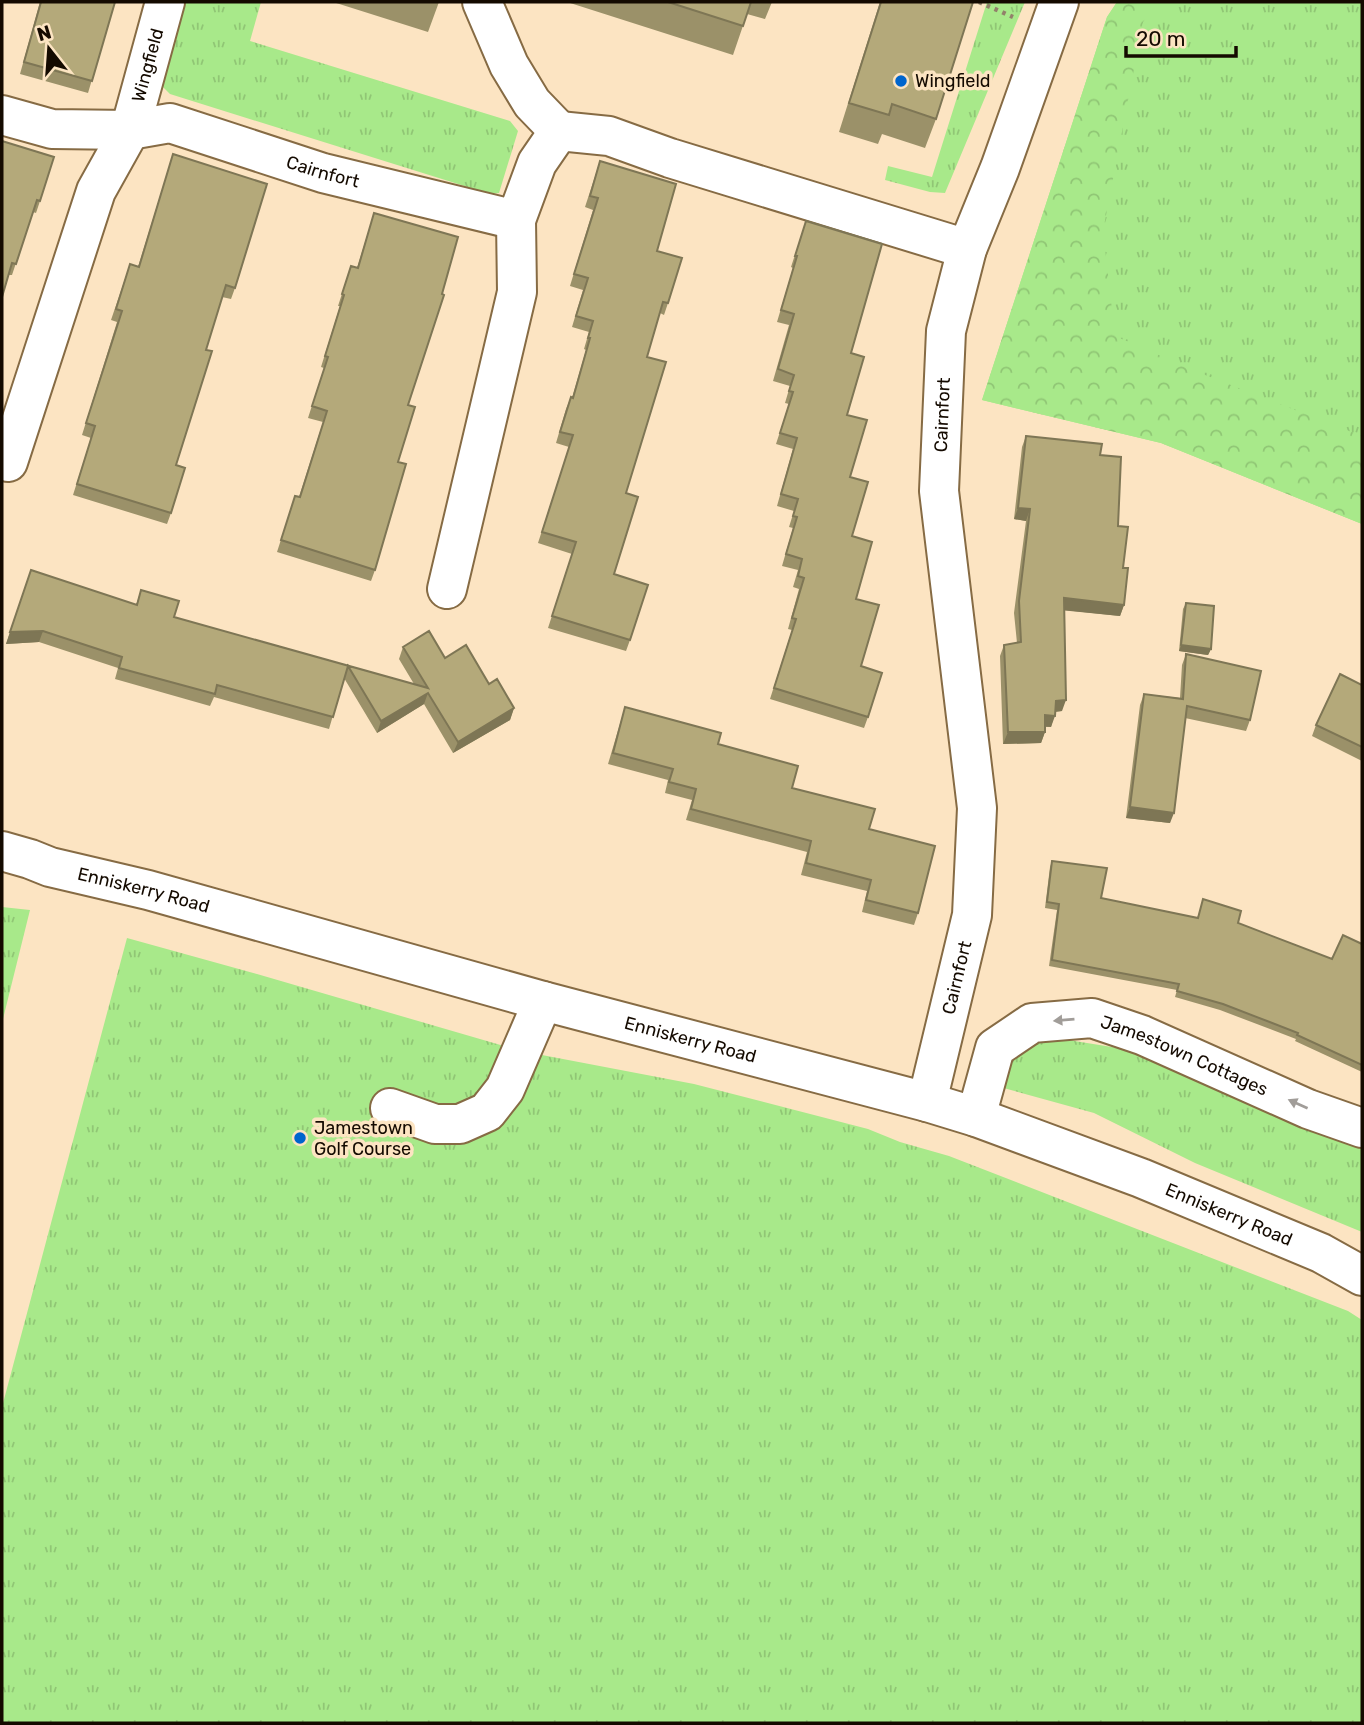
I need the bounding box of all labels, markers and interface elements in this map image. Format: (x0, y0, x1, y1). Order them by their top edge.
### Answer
north arrow (14, 14, 84, 84)
scale bar (1126, 14, 1236, 58)
text: N (34, 20, 54, 46)
street label: Wingfield (127, 26, 168, 104)
text: 20 m (1136, 26, 1185, 51)
place label: Wingfield (915, 70, 990, 92)
marker: Wingfield (893, 73, 909, 89)
street label: Cairnfort (284, 151, 362, 192)
street label: Cairnfort (930, 377, 955, 453)
street label: Enniskerry Road (75, 863, 212, 918)
street label: Cairnfort (937, 939, 976, 1017)
street label: Jamestown Cottages (1098, 1011, 1271, 1101)
street label: Enniskerry Road (622, 1012, 759, 1068)
one-way arrow (1053, 1015, 1075, 1026)
one-way arrow (1288, 1098, 1309, 1109)
place label: Jamestown Golf Course (314, 1117, 413, 1160)
marker: Jamestown Golf Course (292, 1130, 308, 1146)
street label: Enniskerry Road (1162, 1178, 1296, 1251)

